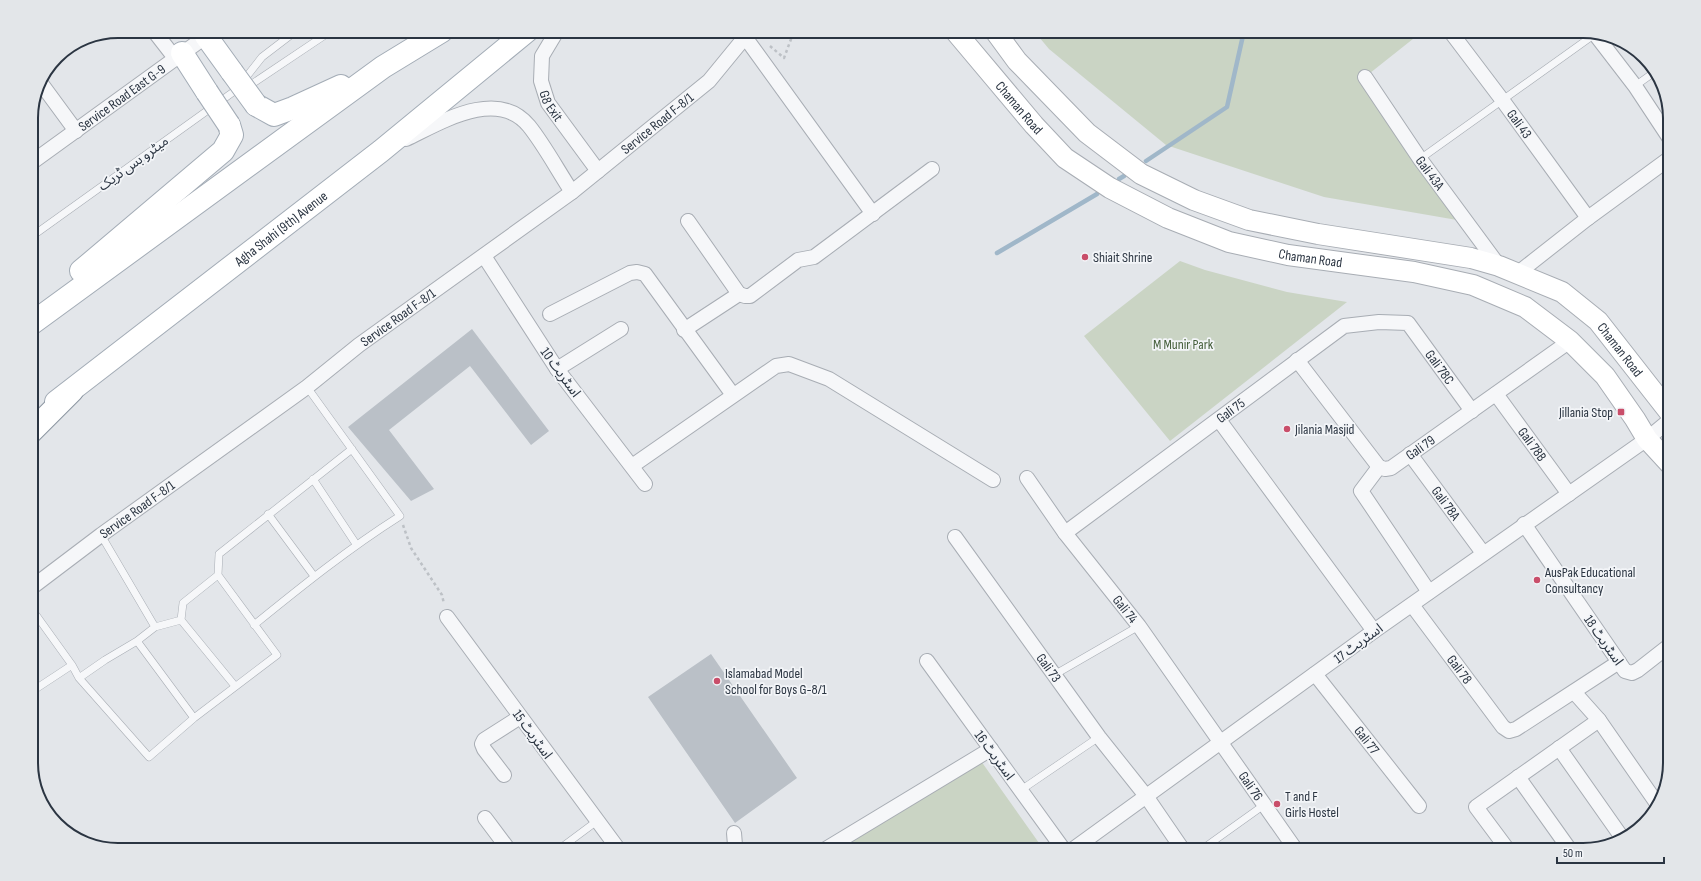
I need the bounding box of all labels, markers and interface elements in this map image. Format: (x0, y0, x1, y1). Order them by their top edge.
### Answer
street label: Service Road East G-9 (75, 60, 169, 135)
street label: Chaman Road (992, 78, 1046, 138)
street label: G8 Exit (536, 88, 567, 125)
street label: Service Road F-8/1 (618, 89, 697, 158)
street label: Gali 43 (1503, 106, 1535, 142)
street label: میٹرو بس ٹریک (95, 132, 172, 195)
street label: Gali 43A (1412, 153, 1449, 194)
street label: Agha Shahi (9th) Avenue (230, 188, 331, 271)
street label: Chaman Road (1277, 245, 1343, 271)
place label: Shiait Shrine (1093, 249, 1152, 266)
marker: Shiait Shrine (1080, 252, 1090, 262)
street label: Service Road F-8/1 (357, 285, 439, 350)
street label: Chaman Road (1593, 319, 1647, 380)
park label: M Munir Park (1153, 336, 1214, 353)
street label: اسٹریٹ 10 (537, 344, 584, 401)
street label: Gali 78C (1421, 347, 1458, 388)
street label: Gali 75 (1213, 394, 1249, 427)
place label: Jillania Stop (1558, 404, 1613, 421)
marker: Jillania Stop (1616, 407, 1626, 417)
place label: Jilania Masjid (1294, 421, 1355, 438)
marker: Jilania Masjid (1282, 424, 1292, 434)
street label: Gali 78B (1514, 424, 1550, 465)
street label: Gali 79 (1403, 432, 1438, 464)
street label: Service Road F-8/1 (96, 477, 178, 542)
street label: Gali 78A (1428, 483, 1464, 524)
place label: AusPak Educational Consultancy (1544, 564, 1635, 597)
marker: AusPak Educational Consultancy (1532, 575, 1542, 585)
street label: Gali 74 (1109, 592, 1141, 627)
street label: اسٹریٹ 18 (1580, 612, 1627, 669)
street label: اسٹریٹ 17 (1330, 620, 1386, 667)
street label: Gali 73 (1033, 650, 1065, 686)
street label: Gali 78 (1443, 652, 1476, 687)
place label: Islamabad Model School for Boys G-8/1 (725, 665, 827, 698)
marker: Islamabad Model School for Boys G-8/1 (712, 676, 722, 686)
street label: اسٹریٹ 15 (509, 706, 556, 762)
street label: Gali 77 (1350, 723, 1383, 758)
street label: اسٹریٹ 16 (971, 727, 1018, 784)
street label: Gali 76 (1235, 768, 1267, 804)
place label: T and F Girls Hostel (1285, 788, 1339, 821)
marker: T and F Girls Hostel (1272, 799, 1282, 809)
scale bar (1557, 839, 1664, 865)
text: 50 m (1563, 846, 1583, 861)

